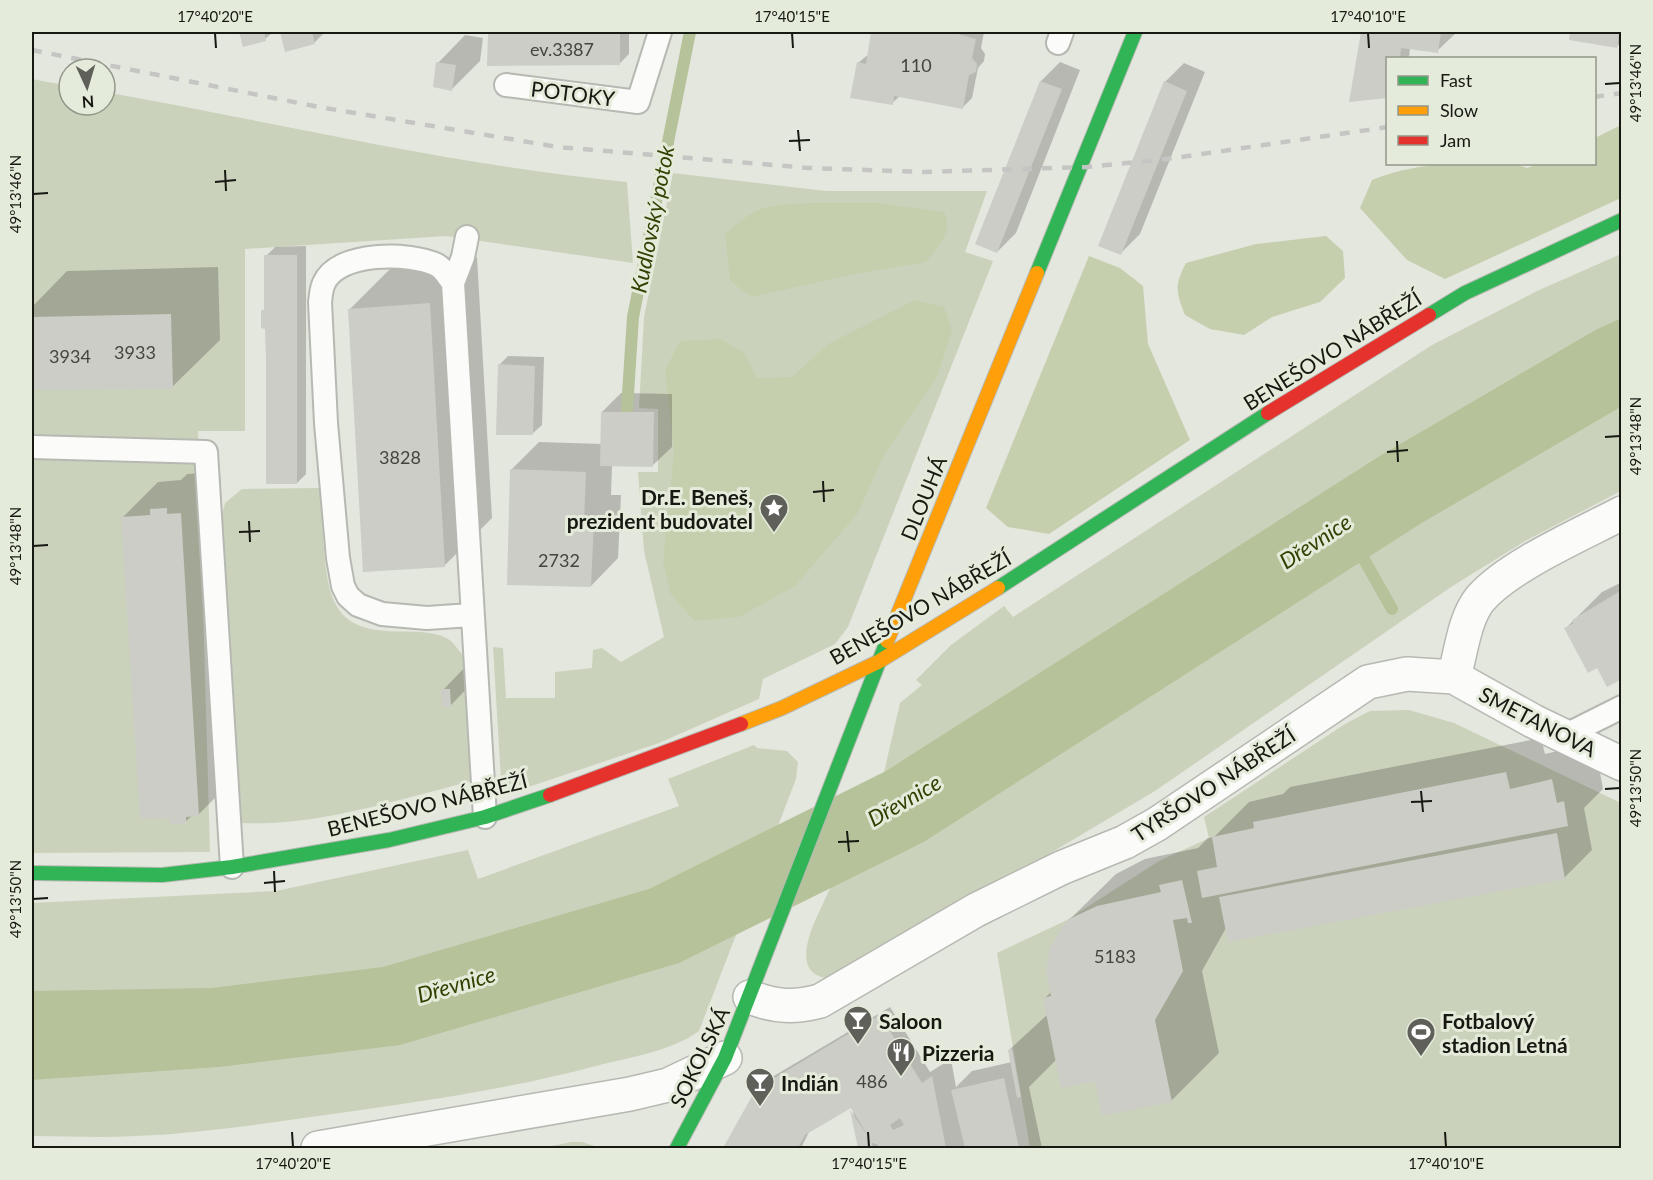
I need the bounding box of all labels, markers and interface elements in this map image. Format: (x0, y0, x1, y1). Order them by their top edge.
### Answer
text: 17°40'20"E (177, 7, 253, 25)
text: 17°40'15"E (754, 7, 830, 25)
text: 17°40'10"E (1330, 7, 1406, 25)
house number: ev.3387 (530, 38, 594, 60)
text: 49°13'46"N (1626, 44, 1644, 122)
house number: 110 (900, 54, 932, 76)
north arrow (57, 57, 117, 117)
legend (1386, 57, 1596, 165)
text: Fast (1440, 69, 1473, 91)
street label: POTOKY (530, 75, 617, 111)
text: N (81, 93, 95, 112)
text: Slow (1440, 99, 1478, 121)
text: Jam (1440, 129, 1471, 151)
water label: Kudlovský potok (624, 143, 680, 295)
text: 49°13'46"N (6, 155, 24, 233)
street label: BENEŠOVO NÁBŘEŽÍ (1238, 284, 1427, 415)
house number: 3933 (114, 341, 156, 363)
house number: 3934 (49, 345, 91, 367)
text: 49°13'48"N (1626, 397, 1644, 475)
house number: 3828 (379, 446, 421, 468)
street label: DLOUHÁ (895, 452, 951, 544)
place label: Dr.E. Beneš, prezident budovatel (567, 484, 753, 533)
place icon: Dr.E. Beneš, prezident budovatel (758, 492, 790, 534)
text: 49°13'48"N (6, 507, 24, 585)
water label: Dřevnice (1274, 508, 1356, 574)
street label: BENEŠOVO NÁBŘEŽÍ (825, 544, 1016, 669)
house number: 2732 (538, 549, 580, 571)
street label: SMETANOVA (1475, 681, 1601, 762)
street label: TYRŠOVO NÁBŘEŽÍ (1126, 721, 1300, 846)
text: 49°13'50"N (1626, 749, 1644, 827)
street label: BENEŠOVO NÁBŘEŽÍ (324, 767, 531, 841)
water label: Dřevnice (862, 768, 946, 832)
text: 49°13'50"N (6, 860, 24, 938)
house number: 5183 (1094, 945, 1136, 967)
water label: Dřevnice (414, 960, 498, 1008)
street label: SOKOLSKÁ (664, 1002, 734, 1111)
bar icon: Saloon (842, 1004, 874, 1046)
place label: Saloon (879, 1008, 942, 1033)
place label: Fotbalový stadion Letná (1442, 1008, 1568, 1057)
sports icon: Fotbalový stadion Letná (1405, 1016, 1437, 1058)
restaurant icon: Pizzeria (885, 1036, 917, 1078)
place label: Pizzeria (922, 1040, 994, 1065)
bar icon: Indián (744, 1066, 776, 1108)
place label: Indián (781, 1070, 839, 1095)
house number: 486 (856, 1070, 888, 1092)
text: 17°40'20"E (255, 1154, 331, 1172)
text: 17°40'15"E (831, 1154, 907, 1172)
text: 17°40'10"E (1408, 1154, 1484, 1172)

